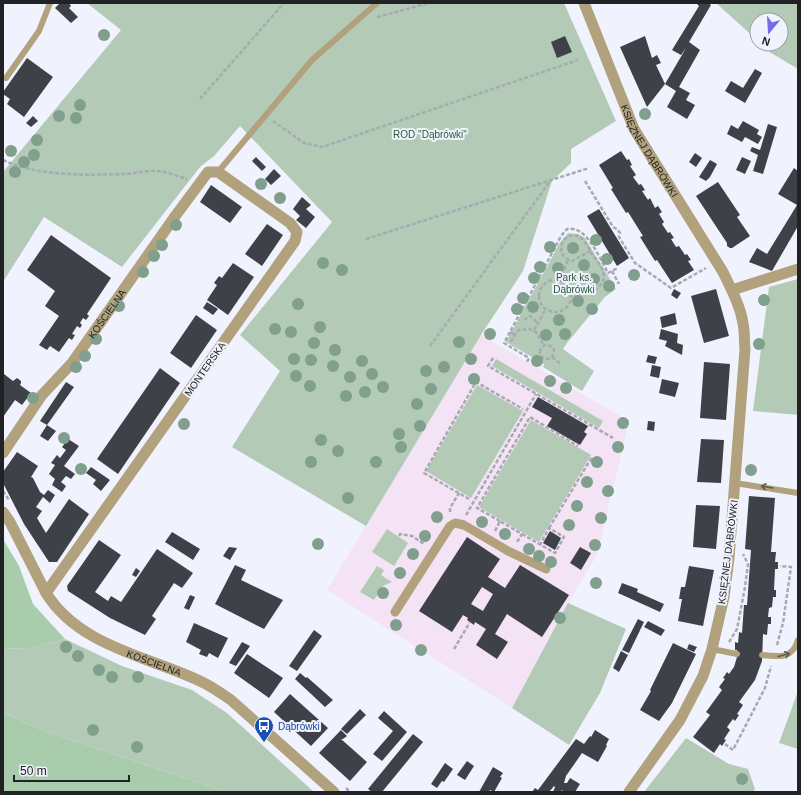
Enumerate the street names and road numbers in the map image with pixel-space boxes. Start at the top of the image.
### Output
street label: KSIĘŻNEJ DĄBRÓWKI [619,103,680,199]
street label: KOŚCIELNA [86,287,128,340]
street label: MONTERSKA [182,340,228,398]
street label: KSIĘŻNEJ DĄBRÓWKI [715,499,740,605]
street label: KOŚCIELNA [125,647,183,678]

